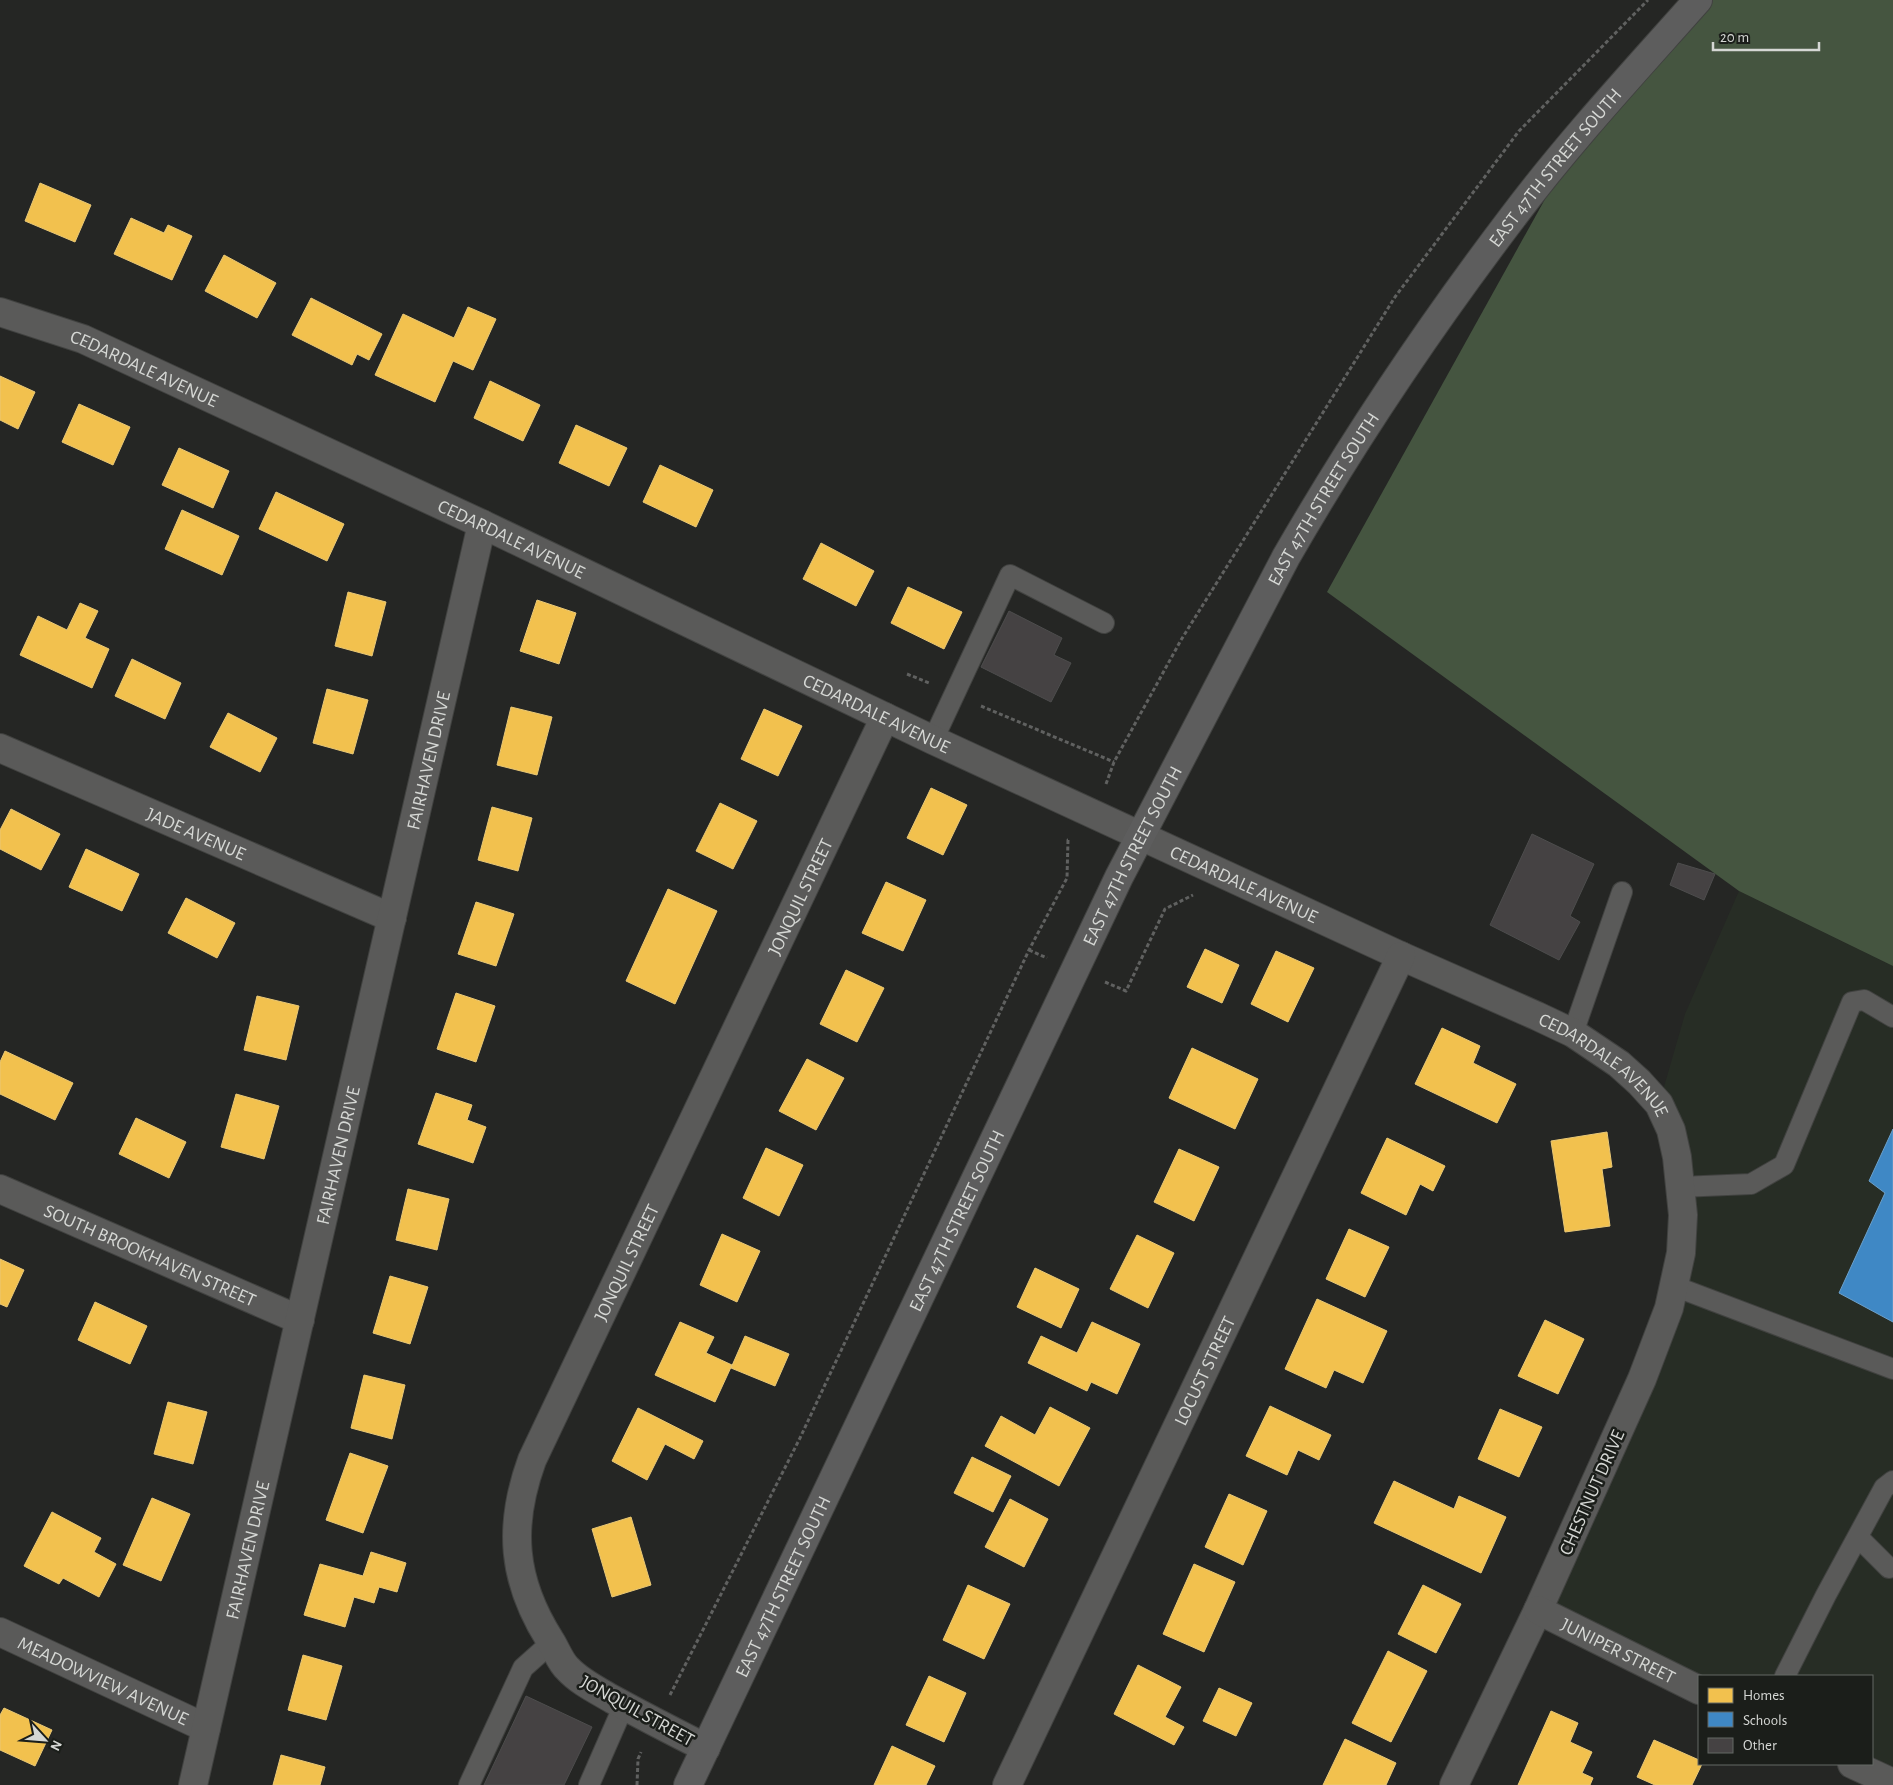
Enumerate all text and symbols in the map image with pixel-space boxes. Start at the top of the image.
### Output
scale bar [1713,20,1819,52]
text: 20 m [1720,30,1749,45]
street label: EAST 47TH STREET SOUTH [1486,85,1626,251]
street label: CEDARDALE AVENUE [68,328,221,411]
street label: EAST 47TH STREET SOUTH [1265,409,1383,589]
street label: CEDARDALE AVENUE [434,497,587,583]
street label: CEDARDALE AVENUE [800,671,953,758]
street label: FAIRHAVEN DRIVE [404,690,454,832]
street label: EAST 47TH STREET SOUTH [1080,763,1186,949]
street label: JADE AVENUE [143,805,248,864]
street label: JONQUIL STREET [765,836,837,958]
street label: CEDARDALE AVENUE [1167,843,1320,927]
street label: CEDARDALE AVENUE [1536,1010,1671,1120]
street label: FAIRHAVEN DRIVE [314,1085,364,1227]
street label: EAST 47TH STREET SOUTH [906,1127,1008,1315]
street label: SOUTH BROOKHAVEN STREET [41,1201,259,1311]
street label: JONQUIL STREET [591,1202,663,1324]
street label: LOCUST STREET [1171,1314,1239,1429]
street label: CHESTNUT DRIVE [1556,1427,1628,1558]
street label: FAIRHAVEN DRIVE [223,1479,273,1622]
street label: EAST 47TH STREET SOUTH [733,1493,835,1681]
street label: JUNIPER STREET [1558,1615,1678,1688]
street label: MEADOWVIEW AVENUE [14,1634,191,1729]
street label: JONQUIL STREET [577,1672,697,1750]
legend [1698,1675,1873,1765]
text: Homes [1743,1688,1785,1703]
text: Schools [1743,1713,1787,1728]
north arrow [20,1715,70,1765]
text: N [47,1738,64,1753]
text: Other [1743,1738,1777,1753]

